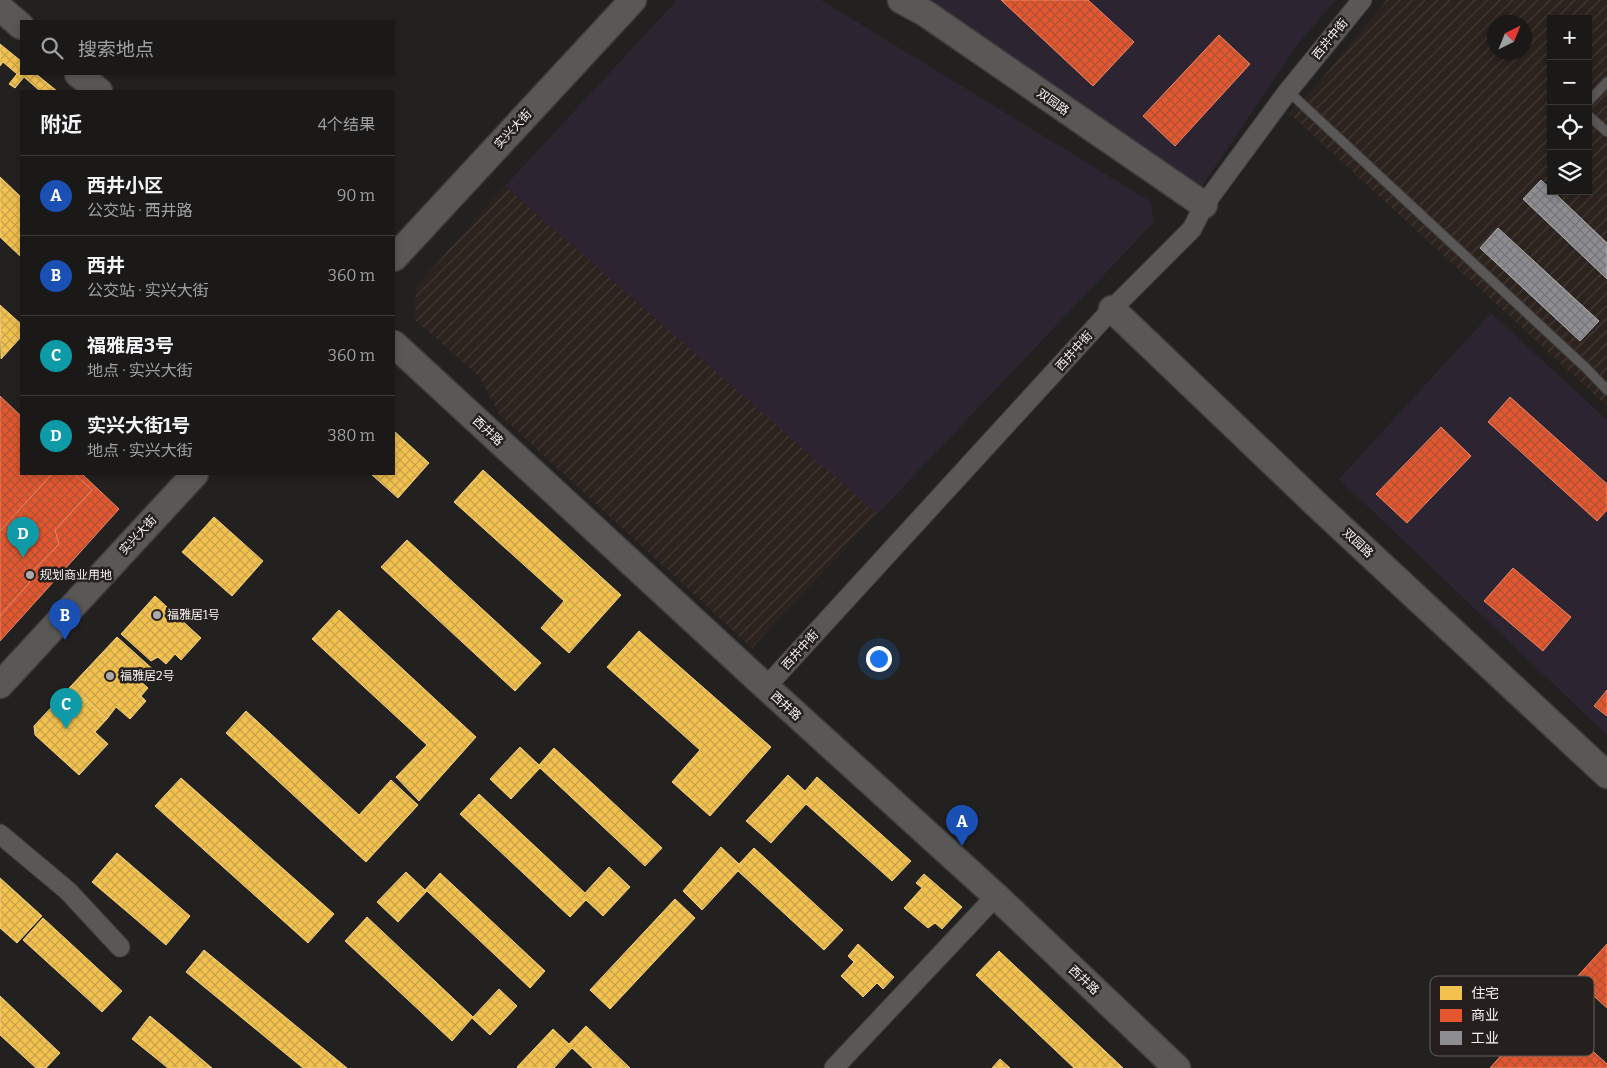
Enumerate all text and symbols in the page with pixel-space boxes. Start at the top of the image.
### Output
north arrow [1487,15,1532,60]
map controls [1547,15,1592,195]
button: + [1547,15,1592,60]
street label: 西井中街 [1309,16,1351,62]
search box [20,20,395,75]
icon: search [38,34,66,62]
text: 搜索地点 [78,38,154,61]
button: − [1547,60,1592,105]
street label: 双园路 [1034,86,1072,118]
button: locate [1547,105,1592,150]
street label: 实兴大街 [492,107,534,151]
text: 附近 [40,112,82,138]
text: 4个结果 [318,115,375,134]
button: layers [1547,150,1592,195]
text: 西井小区 [87,174,163,197]
text: A [50,186,62,205]
text: 90 m [337,186,375,205]
text: 公交站 · 西井路 [87,201,193,220]
text: 西井 [87,254,125,277]
text: B [51,266,61,285]
text: 360 m [328,266,375,285]
text: 公交站 · 实兴大街 [87,281,209,300]
street label: 西井中街 [1053,328,1095,374]
text: 福雅居3号 [87,334,174,357]
text: C [51,346,61,365]
text: 360 m [328,346,375,365]
text: 地点 · 实兴大街 [87,361,193,380]
text: 实兴大街1号 [87,414,190,437]
street label: 西井路 [470,414,506,448]
text: D [50,426,62,445]
text: 380 m [328,426,375,445]
text: 地点 · 实兴大街 [87,441,193,460]
street label: 实兴大街 [117,513,159,557]
pin: D [7,517,39,558]
street label: 双园路 [1340,526,1376,560]
place label: 规划商业用地 [40,568,112,582]
marker: 规划商业用地 [24,569,36,581]
pin: B [49,599,81,640]
place label: 福雅居1号 [167,608,220,622]
marker: 福雅居1号 [151,609,163,621]
street label: 西井中街 [779,627,821,673]
your location [866,646,892,672]
place label: 福雅居2号 [120,669,175,683]
marker: 福雅居2号 [104,670,116,682]
pin: C [50,688,82,729]
street label: 西井路 [768,689,804,723]
pin: A [946,805,978,846]
street label: 西井路 [1066,963,1102,997]
legend [1430,976,1594,1056]
text: 住宅 [1471,985,1499,1002]
text: 商业 [1471,1007,1499,1024]
text: 工业 [1471,1030,1499,1047]

